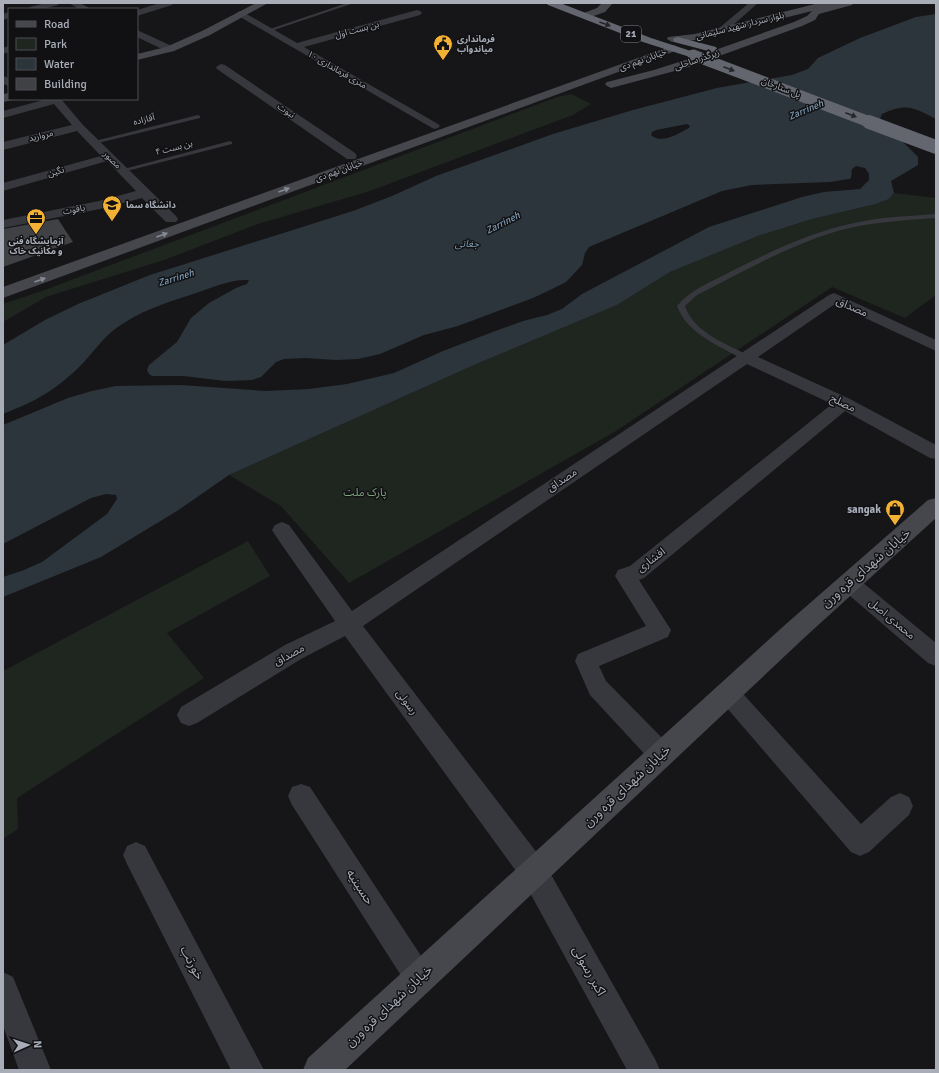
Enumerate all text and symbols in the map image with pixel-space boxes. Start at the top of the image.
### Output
legend [8,8,138,100]
street label: بلوار سردار شهید سلیمانی [695,10,785,42]
text: Road [44,17,70,32]
street label: بن بست اول [334,19,380,41]
one-way arrow [600,22,612,28]
road number: 21 [621,26,641,42]
public building icon: فرمانداری میاندوآب [432,33,454,61]
place label: فرمانداری میاندوآب [457,33,495,55]
text: Park [44,37,67,52]
street label: خیابان نهم دی [618,46,669,75]
street label: زیرگذر ساحلی [673,47,721,73]
street label: ۱۰ متری فرمانداری [305,49,369,92]
text: Water [44,57,75,72]
one-way arrow [724,66,736,72]
street label: پل ستارخان [760,75,803,101]
text: Building [44,77,87,92]
water label: Zarrineh [787,97,826,123]
street label: نبوت [275,101,297,121]
street label: آقازاده [132,112,156,128]
one-way arrow [845,112,857,118]
street label: مروارید [28,128,55,144]
street label: بن بست ۴ [154,138,194,158]
street label: مصور [100,148,123,171]
street label: خیابان نهم دی [314,157,365,186]
street label: نگین [46,164,66,180]
one-way arrow [278,187,290,193]
school or university icon: دانشگاه سما [101,194,123,222]
place label: دانشگاه سما [126,200,176,211]
street label: یاقوت [62,202,86,218]
office icon: آزمایشگاه فنی و مکانیک خاک [25,207,47,235]
water label: Zarrineh [484,209,523,237]
one-way arrow [156,232,168,238]
place label: آزمایشگاه فنی و مکانیک خاک [8,235,65,257]
water label: جغاتی [455,238,479,250]
water label: Zarrineh [157,267,196,289]
one-way arrow [34,276,46,282]
street label: مصداق [834,295,870,320]
street label: مصلح [828,391,858,416]
street label: مصداق [545,465,580,495]
park label: پارک ملت [343,486,387,500]
shop icon: sangak [884,498,906,526]
place label: sangak [847,503,881,516]
street label: خیابان شهدای قره ورن [818,525,914,611]
street label: افشاری [634,545,668,575]
street label: محمدی اصل [866,596,918,642]
street label: مصداق [271,641,307,669]
street label: رسولی [393,687,421,717]
street label: خیابان شهدای قره ورن [580,741,674,830]
street label: حسینیه [343,866,378,908]
street label: خورتب [176,943,208,983]
street label: اکبر رسولی [569,943,609,999]
street label: خیابان شهدای قره ورن [342,961,436,1050]
north arrow [8,1025,48,1065]
text: N [31,1040,44,1049]

